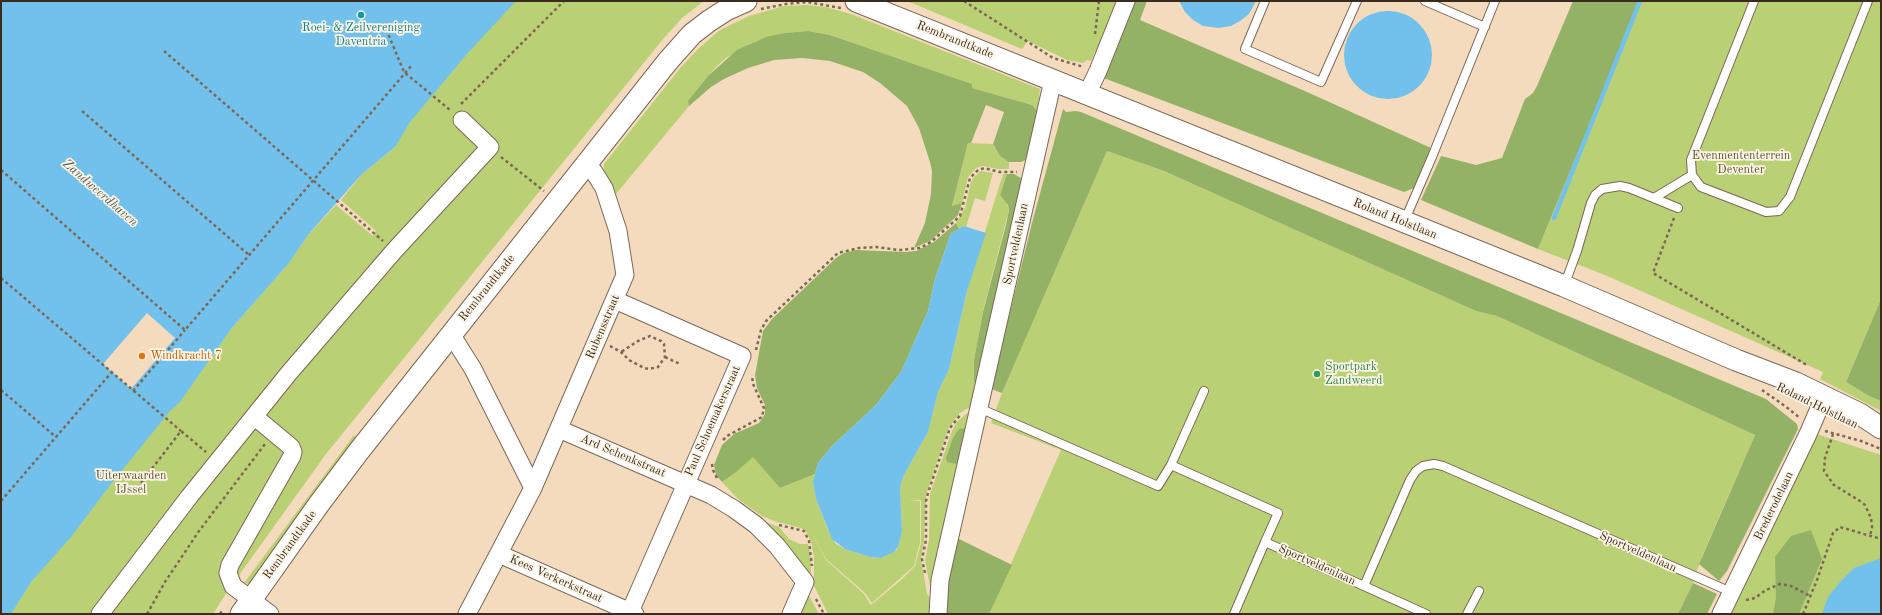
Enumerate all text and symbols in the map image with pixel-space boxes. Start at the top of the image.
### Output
marker: Roei- & Zeilvereniging Daventria [356,10,366,20]
street label: Rembrandtkade [915,18,995,62]
place label: Roei- & Zeilvereniging Daventria [302,21,420,49]
park label: Evenmententerrein Deventer [1692,149,1790,177]
water label: Zandweerdhaven [59,156,141,230]
street label: Roland Holstlaan [1351,196,1439,242]
street label: Sportveldenlaan [1000,202,1032,286]
street label: Rembrandtkade [456,252,518,324]
street label: Rubensstraat [583,293,623,361]
place label: Windkracht 7 [150,349,222,363]
marker: Windkracht 7 [137,351,147,361]
place label: Sportpark Zandweerd [1325,360,1382,388]
street label: Paul Schoemakerstraat [682,363,744,479]
marker: Sportpark Zandweerd [1312,369,1322,379]
street label: Roland Holstlaan [1774,380,1860,432]
street label: Ard Schenkstraat [578,431,668,481]
park label: Uiterwaarden IJssel [95,469,167,497]
street label: Brederodelaan [1751,469,1797,543]
street label: Rembrandtkade [260,508,320,582]
street label: Sportveldenlaan [1597,529,1679,575]
street label: Sportveldenlaan [1276,542,1358,588]
street label: Kees Verkerkstraat [507,552,605,606]

